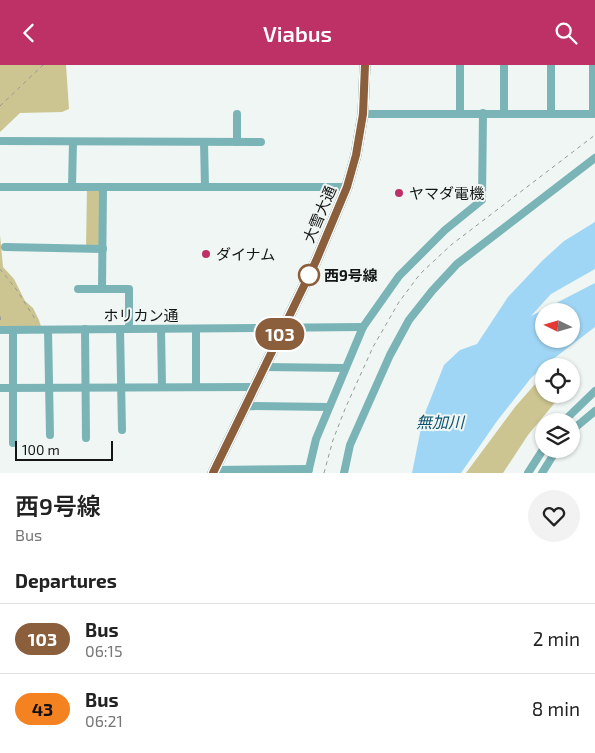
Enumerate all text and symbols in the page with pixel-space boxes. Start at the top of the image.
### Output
icon: back [15,19,43,47]
icon: search [552,19,580,47]
text: Viabus [263,20,332,46]
street label: 大雪大通 [299,183,339,245]
place label: ヤマダ電機 [409,184,484,202]
marker: ヤマダ電機 [393,187,405,199]
place label: ダイナム [216,245,275,263]
marker: ダイナム [200,248,212,260]
marker: 西9号線 [298,264,320,286]
place label: 西9号線 [324,266,378,284]
north arrow [535,303,580,347]
map controls [535,303,580,458]
street label: ホリカン通 [103,306,179,324]
line badge: 103 [251,318,309,350]
text: 103 [265,323,295,345]
button: locate [535,358,580,403]
water label: 無加川 [416,412,466,431]
button: layers [535,413,580,458]
scale bar [15,438,112,461]
text: 100 m [22,441,60,458]
button: heart [528,490,580,542]
text: 西9号線 [15,491,101,520]
text: Bus [15,525,42,544]
text: Departures [15,569,117,592]
text: Bus [85,618,119,641]
text: 2 min [533,627,580,650]
text: 103 [28,628,57,650]
text: 06:15 [85,641,123,660]
text: Bus [85,688,119,711]
text: 8 min [532,697,580,720]
text: 43 [32,698,53,720]
text: 06:21 [85,711,123,730]

